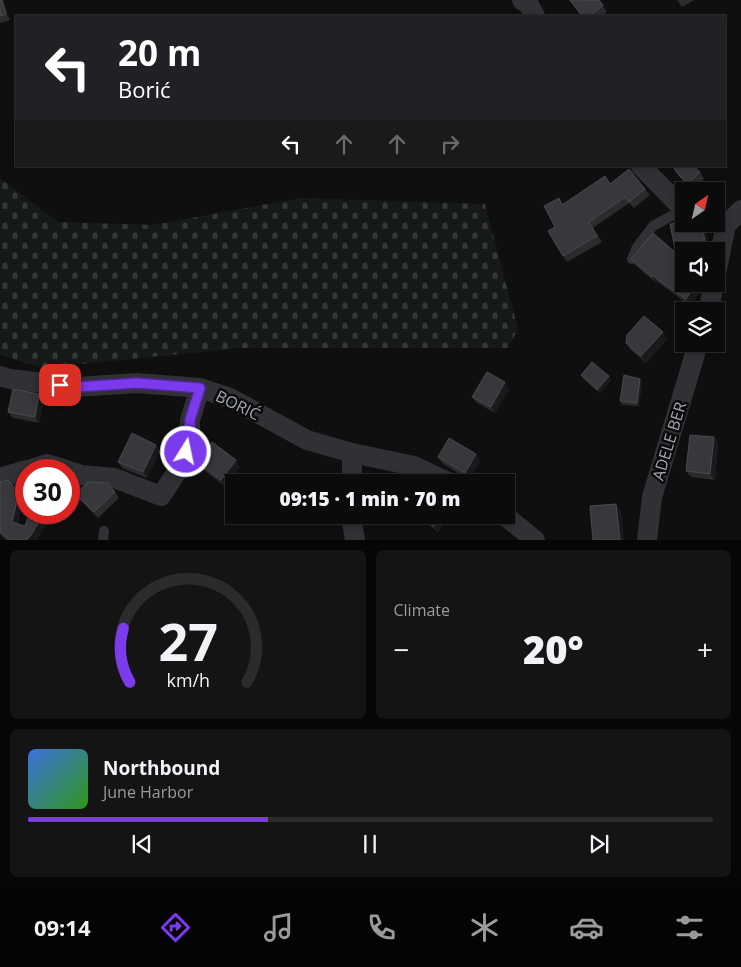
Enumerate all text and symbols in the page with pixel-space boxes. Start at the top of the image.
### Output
text: 20 m [118,29,201,76]
icon: left [35,35,100,100]
text: Borić [118,74,171,104]
icon: left [277,130,305,158]
icon: ahead [330,130,358,158]
icon: ahead [383,130,411,158]
icon: right [436,130,464,158]
north arrow [675,182,725,232]
map controls [675,182,725,352]
button: sound [675,242,725,292]
button: layers [675,302,725,352]
pin [39,364,81,406]
icon: arrive [46,371,74,399]
street label: BORIĆ [212,385,264,425]
street label: ADELE BER [647,399,691,483]
position arrow [159,425,211,477]
speed limit sign: 30 [15,459,80,524]
text: 09:15 · 1 min · 70 m [280,486,460,512]
text: Climate [394,599,450,621]
text: 27 [158,605,217,676]
text: 20° [523,623,584,675]
text: − [394,630,410,668]
text: + [697,630,713,668]
text: km/h [166,668,209,692]
text: Northbound [103,755,220,781]
text: June Harbor [103,781,193,803]
icon: previous [128,830,156,858]
icon: pause [356,830,384,858]
icon: next [585,830,613,858]
icon: directions [158,910,193,945]
icon: music [261,910,296,945]
icon: phone [364,910,399,945]
icon: climate [467,910,502,945]
icon: car [569,910,604,945]
icon: filters [672,910,707,945]
text: 09:14 [34,912,90,942]

